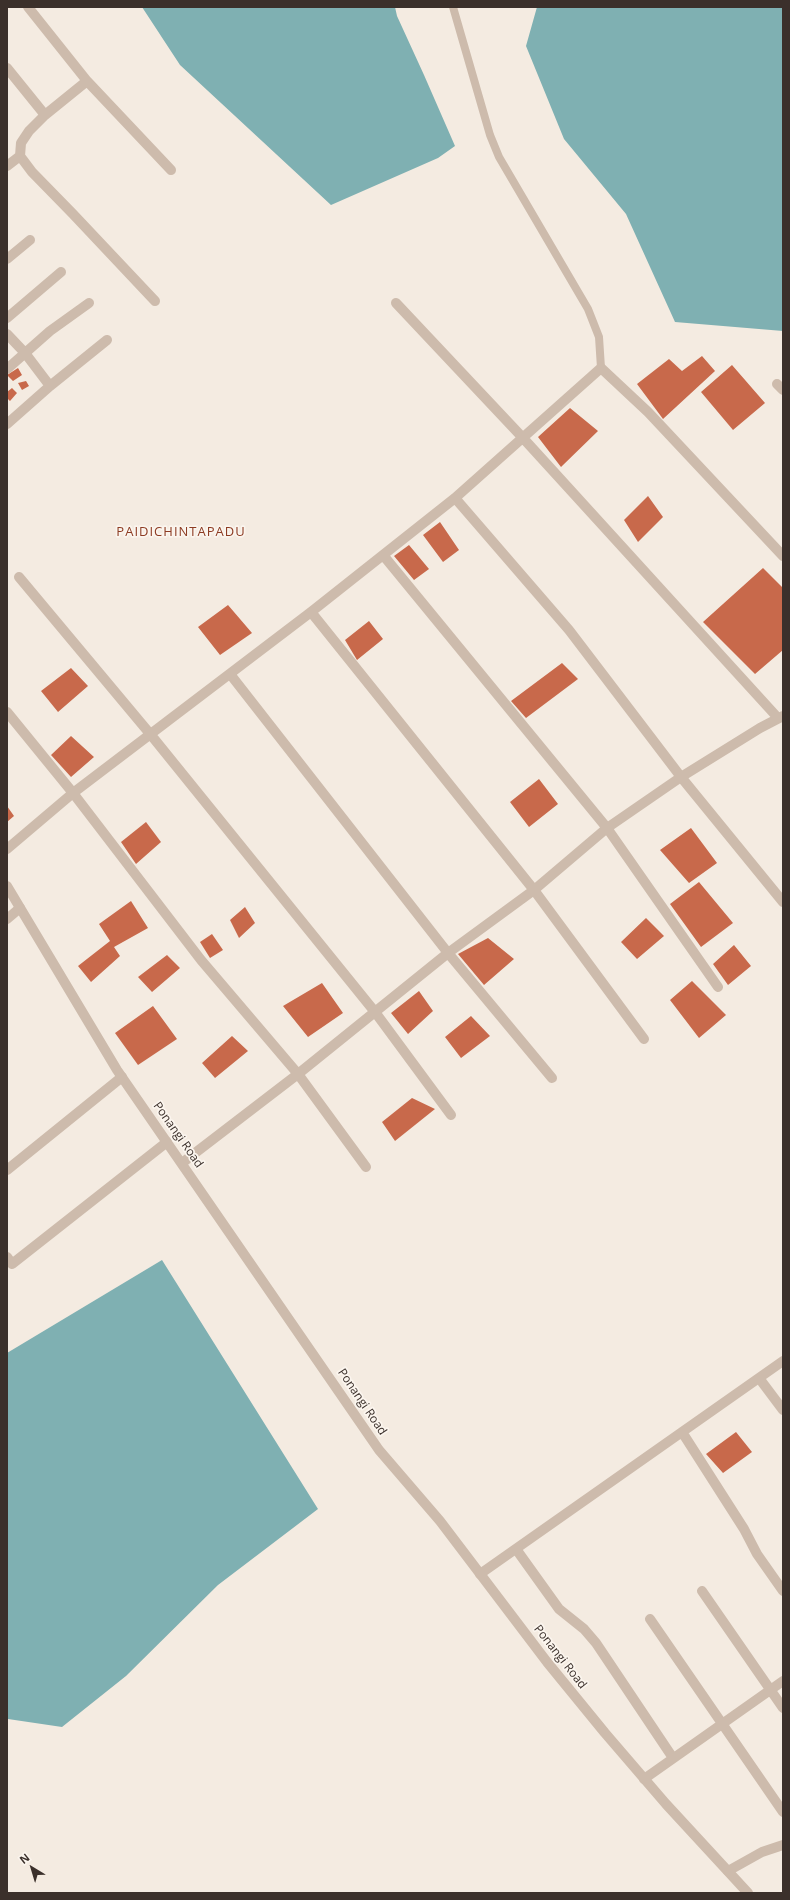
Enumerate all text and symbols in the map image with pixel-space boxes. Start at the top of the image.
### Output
district label: PAIDICHINTAPADU [116,524,246,540]
street label: Ponangi Road [150,1099,206,1171]
street label: Ponangi Road [334,1366,390,1438]
street label: Ponangi Road [531,1622,589,1692]
north arrow [12,1848,52,1888]
text: N [16,1849,32,1867]

